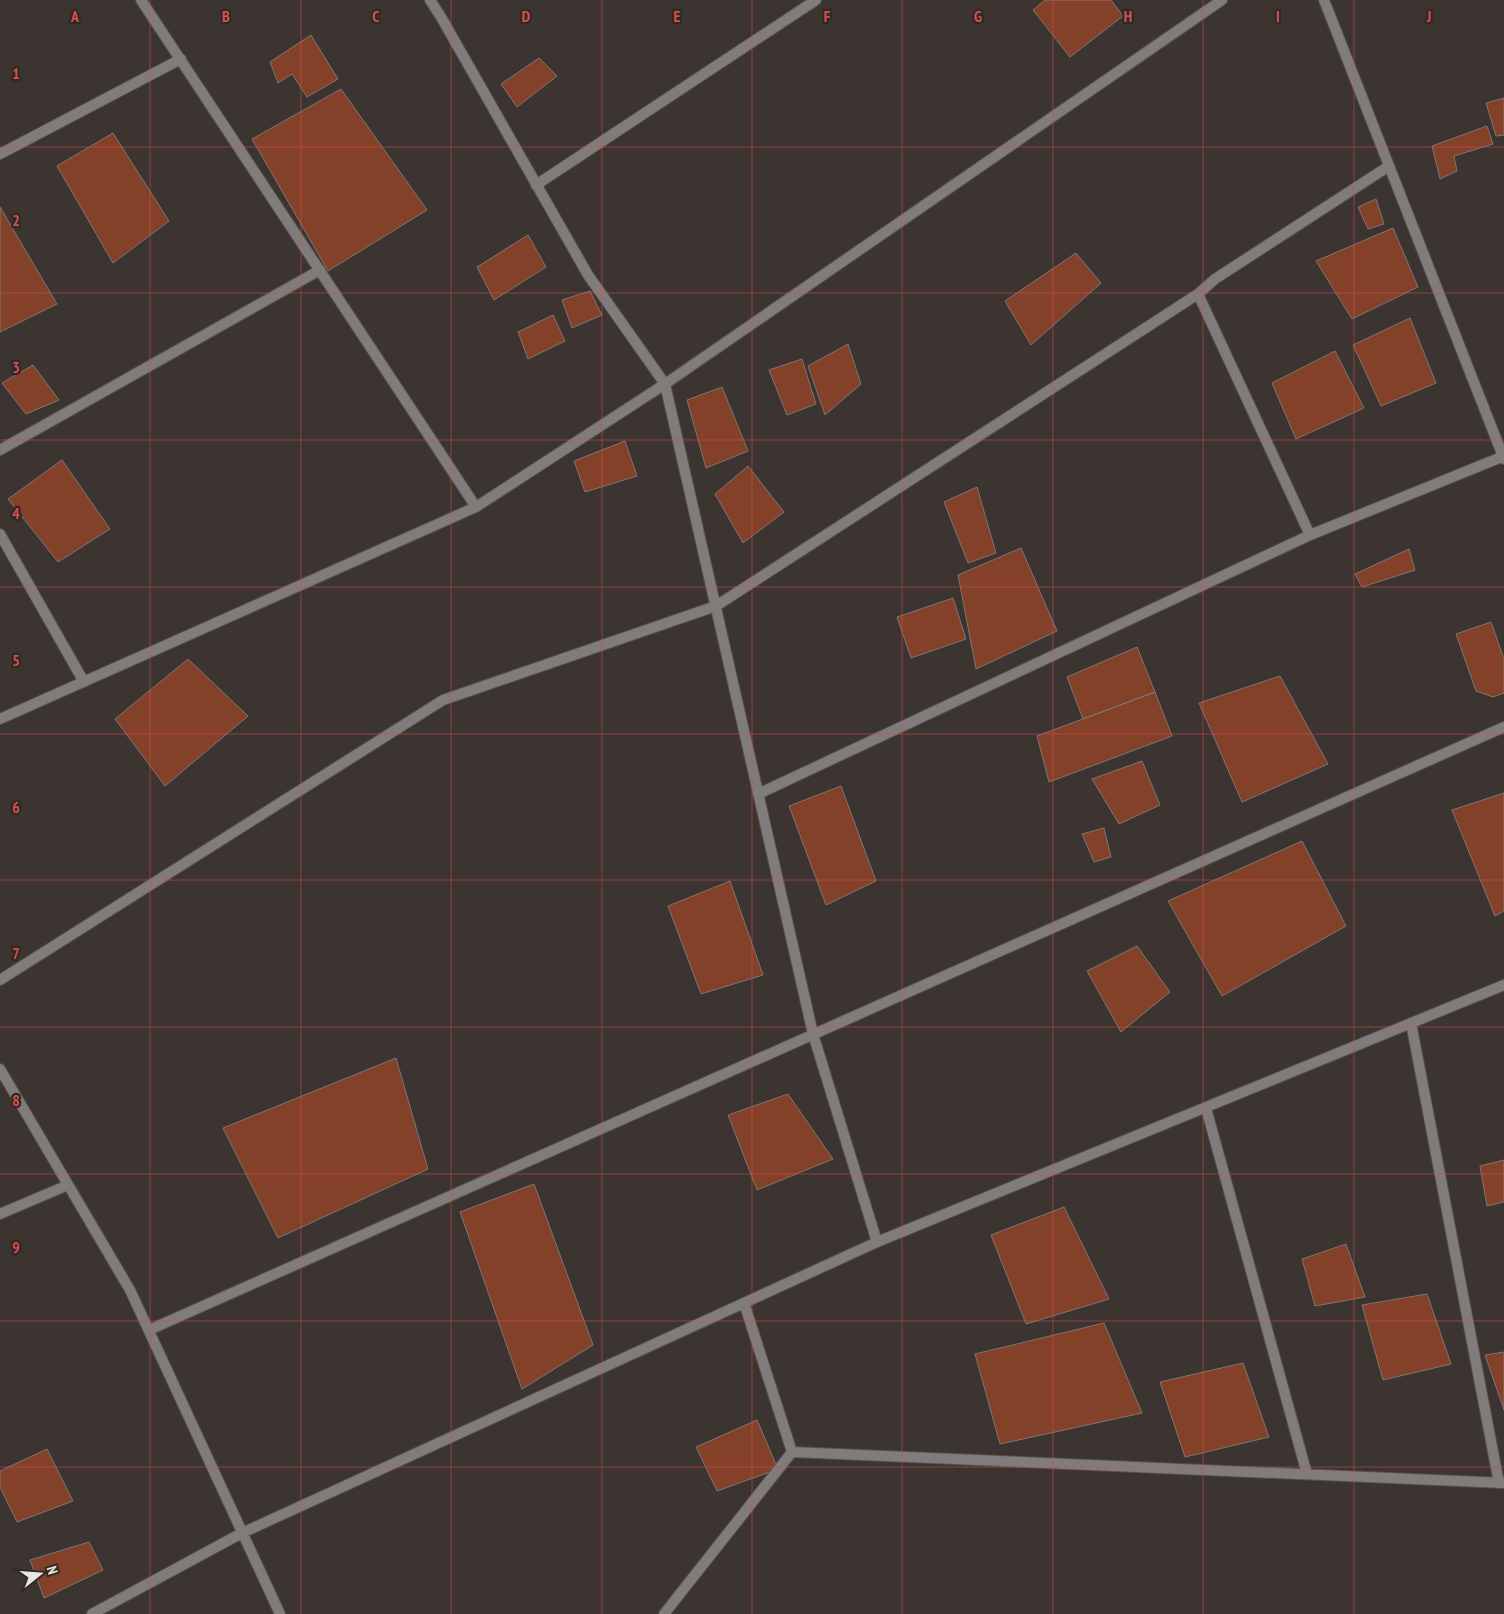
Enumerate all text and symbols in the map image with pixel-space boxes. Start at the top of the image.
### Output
text: A [70,6,80,26]
text: B [222,6,230,26]
text: C [372,6,380,26]
text: D [522,6,531,26]
text: E [674,6,681,26]
text: F [824,6,831,26]
text: G [974,6,982,26]
text: H [1124,6,1132,26]
text: I [1276,6,1280,26]
text: J [1426,6,1431,26]
text: 1 [12,63,20,83]
text: 2 [12,210,20,230]
text: 3 [12,357,20,377]
text: 4 [12,503,20,523]
text: 5 [12,650,20,670]
text: 6 [12,797,20,817]
text: 7 [12,943,20,963]
text: 8 [12,1090,20,1110]
text: 9 [12,1237,20,1257]
north arrow [15,1549,65,1599]
text: N [43,1564,62,1576]

